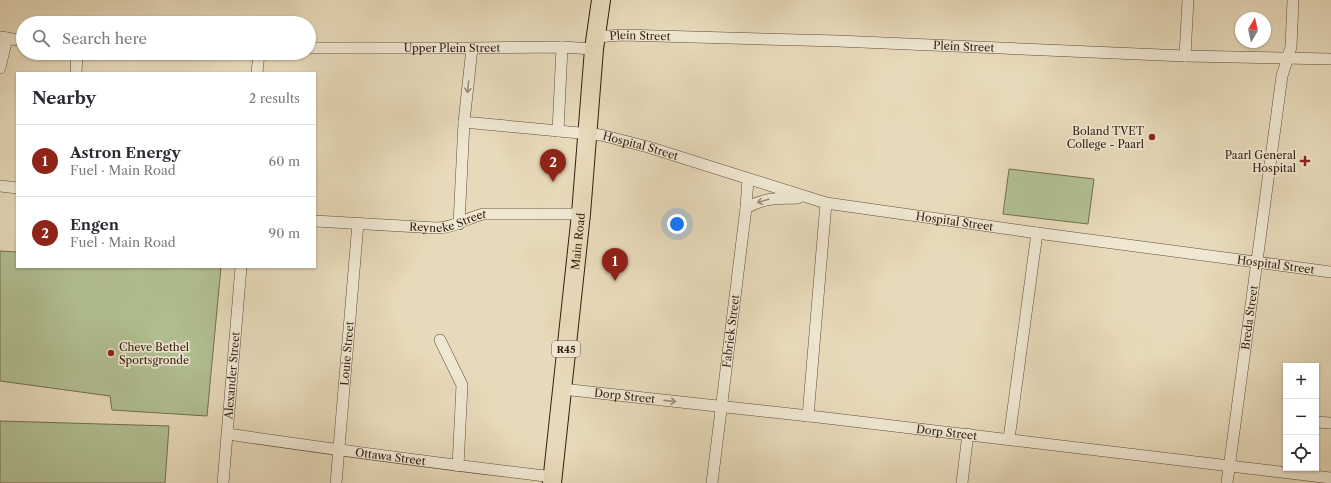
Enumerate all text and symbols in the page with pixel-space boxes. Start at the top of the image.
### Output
north arrow [1235,12,1271,48]
search box [16,16,316,60]
icon: search [30,27,52,49]
street label: Plein Street [609,28,671,43]
text: Search here [62,29,147,48]
street label: Plein Street [933,38,995,55]
street label: Upper Plein Street [404,41,500,55]
one-way arrow [464,80,472,93]
text: Nearby [32,88,96,108]
text: 2 results [249,90,300,106]
place label: Boland TVET College - Paarl [1067,124,1145,151]
street label: Hospital Street [601,129,680,163]
marker: Boland TVET College - Paarl [1147,132,1157,142]
text: Astron Energy [70,143,181,162]
place label: Paarl General Hospital [1225,148,1297,175]
pin: 2 [540,149,566,182]
text: 1 [42,153,48,169]
text: 60 m [269,153,300,169]
marker: Paarl General Hospital [1299,155,1311,167]
text: Fuel · Main Road [70,162,176,178]
one-way arrow [756,198,769,205]
street label: Reyneke Street [409,207,486,235]
street label: Hospital Street [915,209,994,234]
street label: Main Road [568,212,588,271]
your location [667,214,687,234]
text: Engen [70,215,119,234]
text: 2 [41,225,49,241]
text: 90 m [269,225,300,241]
text: Fuel · Main Road [70,234,176,250]
pin: 1 [602,248,628,281]
street label: Hospital Street [1236,253,1315,277]
street label: Breda Street [1238,284,1261,351]
street label: Fabriek Street [719,294,742,369]
street label: Louie Street [337,321,357,386]
street label: Alexander Street [221,331,243,421]
place label: Cheve Bethel Sportsgronde [119,340,190,367]
road number: R45 [552,341,580,357]
marker: Cheve Bethel Sportsgronde [106,348,116,358]
map controls [1283,363,1319,471]
button: + [1283,363,1319,399]
street label: Dorp Street [593,386,656,406]
one-way arrow [663,398,676,405]
button: − [1283,399,1319,435]
street label: Dorp Street [915,422,978,443]
button: locate [1283,435,1319,471]
street label: Ottawa Street [354,445,427,468]

